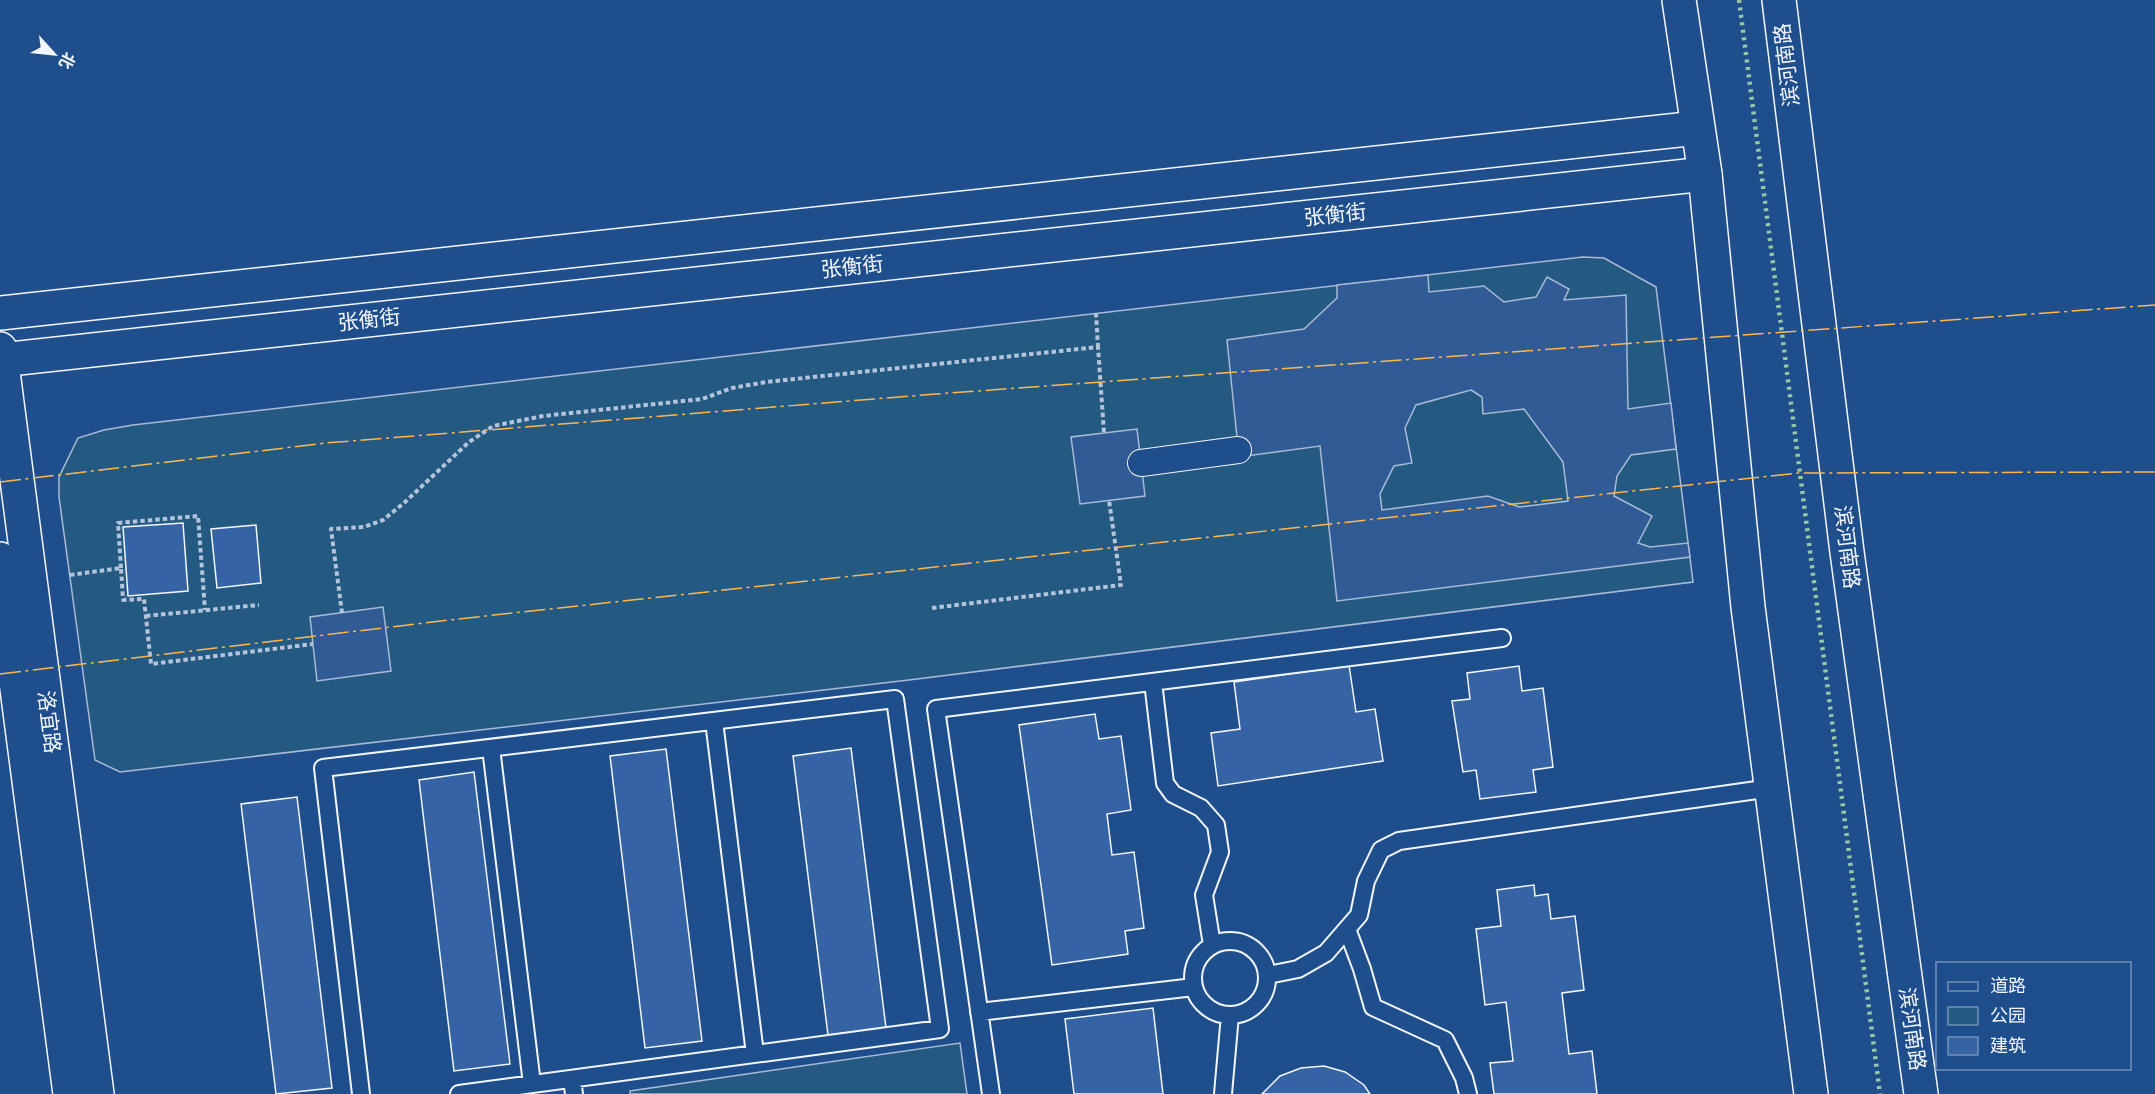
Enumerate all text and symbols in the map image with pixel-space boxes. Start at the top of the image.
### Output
street label: 滨河南路 [1767,21,1807,109]
north arrow [24,24,84,84]
text: 北 [53,48,81,73]
street label: 张衡街 [1302,197,1368,233]
street label: 张衡街 [819,249,885,285]
street label: 张衡街 [336,302,402,338]
street label: 滨河南路 [1827,503,1867,591]
street label: 洛宜路 [30,689,68,755]
legend [1936,962,2131,1070]
text: 道路 [1990,973,2026,999]
street label: 滨河南路 [1891,985,1933,1073]
text: 公园 [1990,1003,2026,1029]
text: 建筑 [1990,1033,2026,1059]

